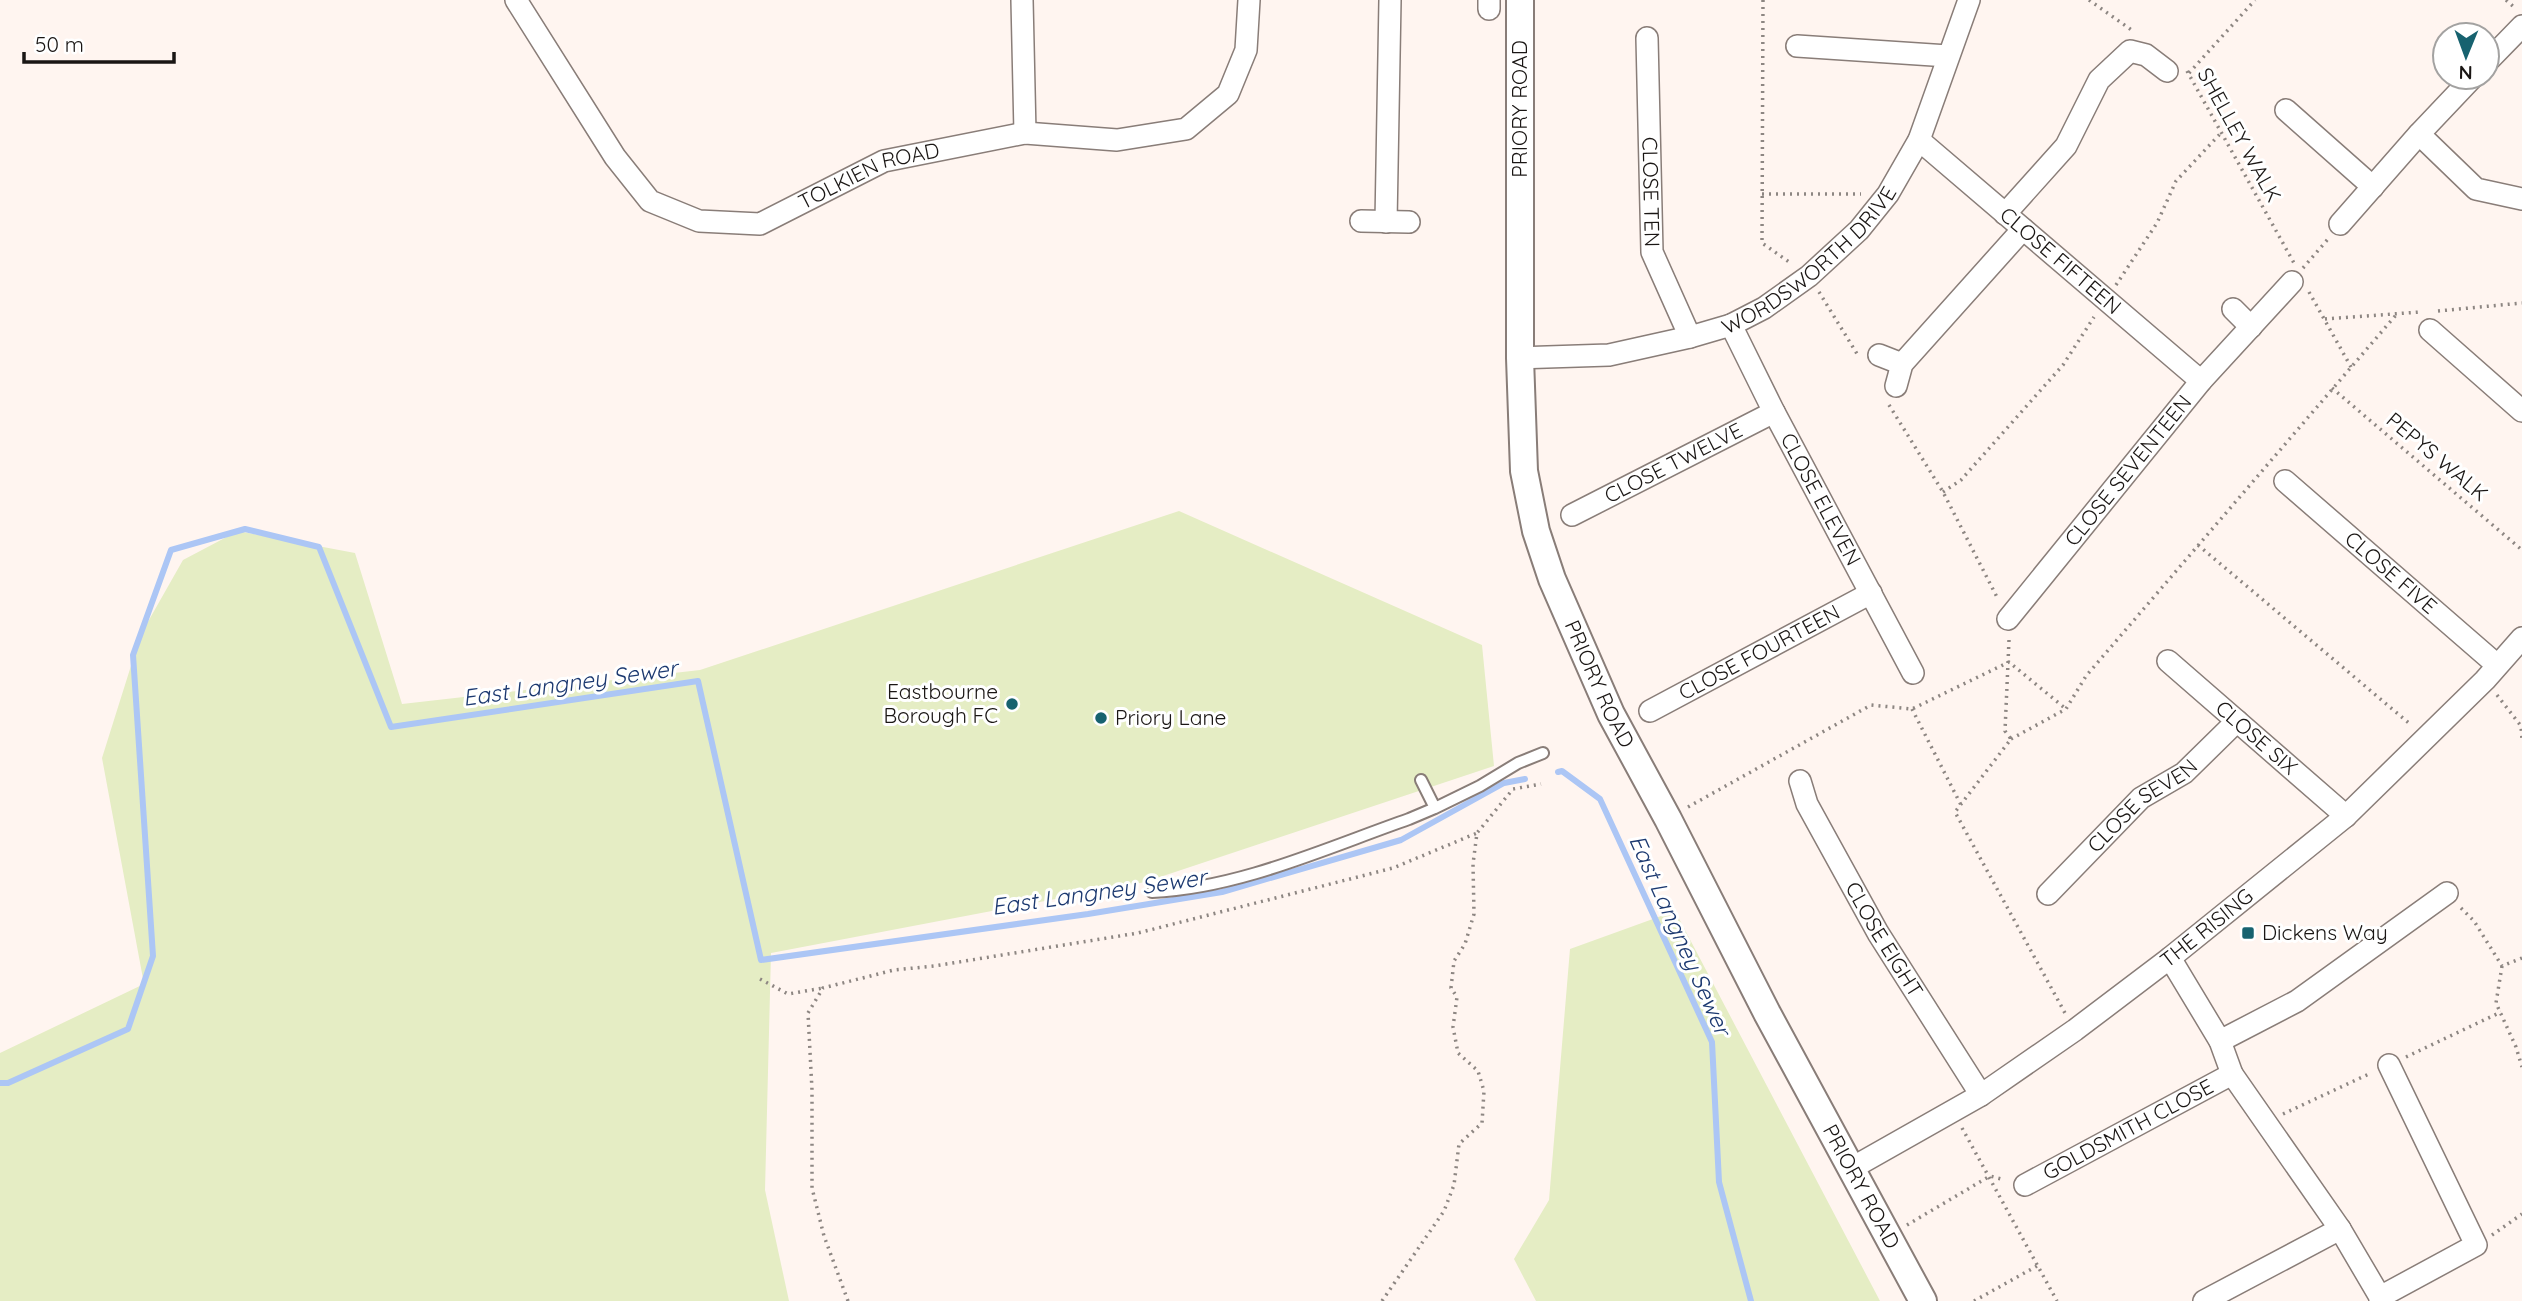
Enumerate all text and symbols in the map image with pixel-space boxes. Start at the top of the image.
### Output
scale bar [24,21,175,65]
north arrow [2431,21,2501,91]
text: 50 m [35,31,84,57]
street label: PRIORY ROAD [1506,40,1532,178]
text: N [2459,61,2473,85]
street label: SHELLEY WALK [2192,63,2287,206]
street label: TOLKIEN ROAD [794,136,942,214]
street label: CLOSE TEN [1637,137,1666,247]
street label: WORDSWORTH DRIVE [1717,182,1902,339]
street label: CLOSE FIFTEEN [1995,201,2127,319]
street label: CLOSE SEVENTEEN [2059,389,2197,551]
street label: PEPYS WALK [2382,406,2494,506]
street label: CLOSE TWELVE [1600,416,1746,508]
street label: CLOSE ELEVEN [1775,428,1867,570]
street label: CLOSE FIVE [2340,525,2443,619]
street label: CLOSE FOURTEEN [1674,598,1844,705]
street label: PRIORY ROAD [1560,616,1641,752]
water label: East Langney Sewer [461,653,682,712]
place label: Eastbourne Borough FC [883,678,998,728]
street label: CLOSE SIX [2211,694,2303,780]
marker: Eastbourne Borough FC [1004,696,1020,712]
place label: Priory Lane [1115,704,1226,730]
marker: Priory Lane [1093,710,1109,726]
street label: CLOSE SEVEN [2081,753,2203,858]
water label: East Langney Sewer [1623,830,1739,1042]
water label: East Langney Sewer [990,862,1211,921]
street label: CLOSE EIGHT [1840,877,1929,1002]
street label: THE RISING [2155,882,2258,973]
place label: Dickens Way [2262,919,2388,945]
marker: Dickens Way [2240,925,2256,941]
street label: GOLDSMITH CLOSE [2038,1073,2217,1185]
street label: PRIORY ROAD [1818,1120,1906,1253]

